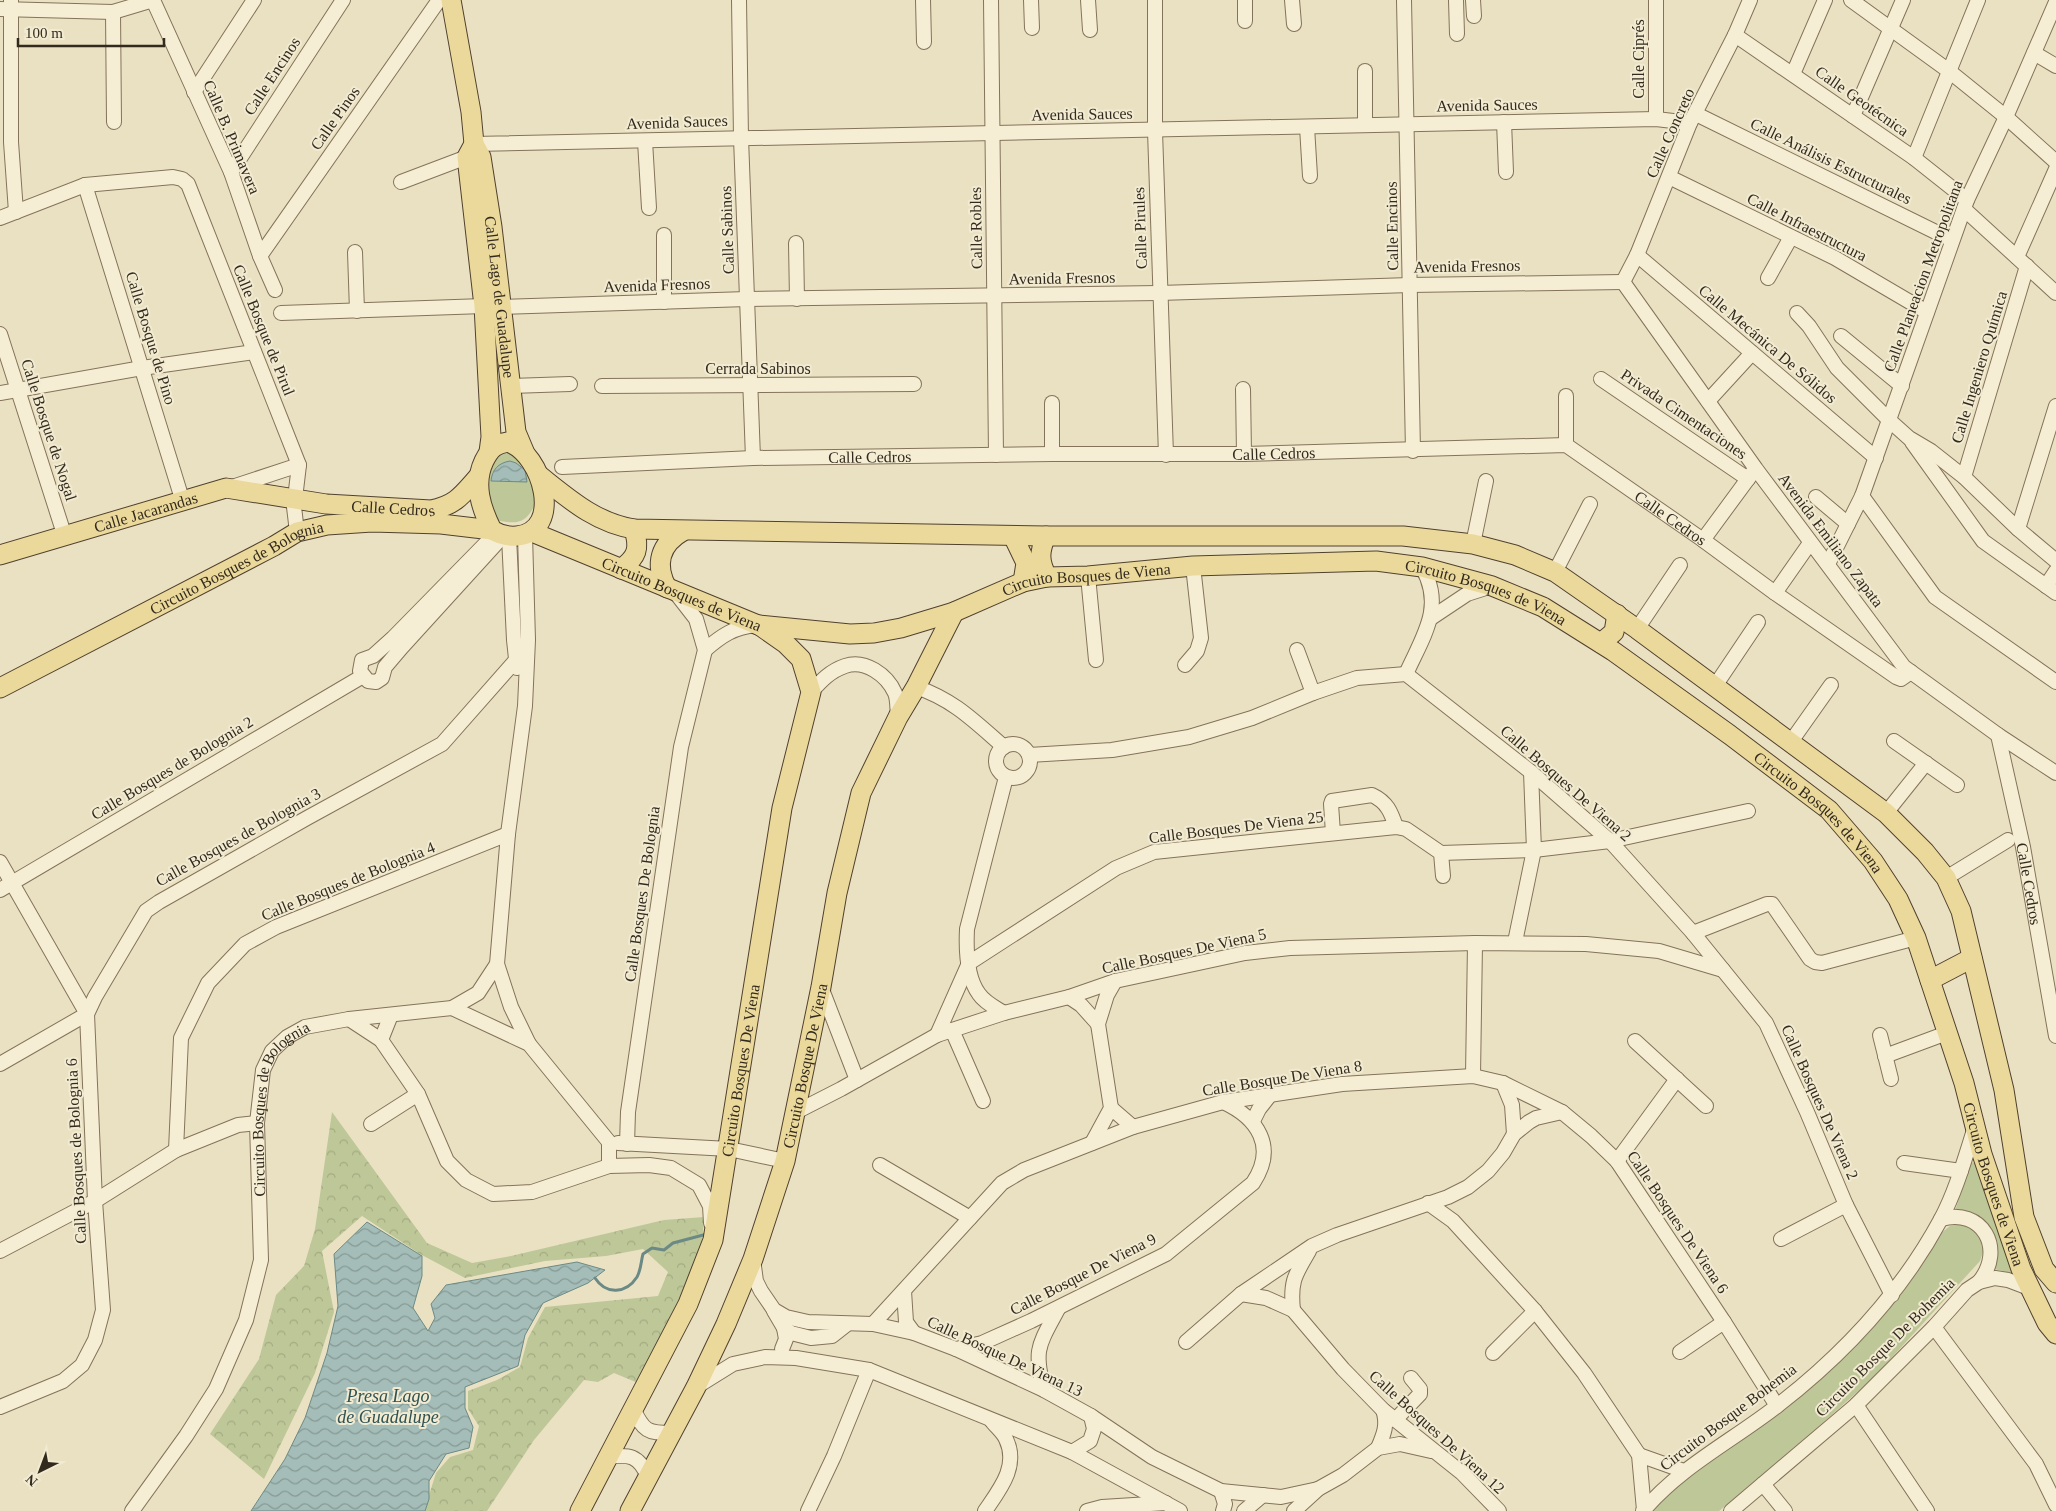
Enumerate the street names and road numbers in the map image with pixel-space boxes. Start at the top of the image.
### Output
street label: Calle Ciprés [1630,19,1648,99]
street label: Calle Encinos [241,34,303,118]
street label: Calle Geotécnica [1812,63,1912,139]
street label: Calle B. Primavera [200,77,264,197]
street label: Calle Pinos [307,83,363,153]
street label: Calle Concreto [1643,85,1697,181]
street label: Avenida Sauces [1436,96,1538,114]
street label: Avenida Sauces [1031,105,1133,123]
street label: Avenida Sauces [626,112,728,132]
street label: Calle Análisis Estructurales [1748,115,1914,207]
street label: Calle Planeacion Metropolitana [1880,178,1967,374]
street label: Calle Encinos [1383,181,1401,271]
street label: Calle Sabinos [717,186,737,274]
street label: Calle Robles [967,187,985,269]
street label: Calle Pirules [1130,187,1150,269]
street label: Calle Infraestructura [1744,189,1870,265]
street label: Calle Lago de Guadalupe [482,215,518,379]
street label: Avenida Fresnos [1413,257,1521,275]
street label: Calle Bosque de Pirul [229,262,298,399]
street label: Calle Bosque de Pino [122,269,179,407]
street label: Avenida Fresnos [1008,269,1116,287]
street label: Avenida Fresnos [603,275,711,295]
street label: Calle Mecánica De Sólidos [1696,281,1840,407]
street label: Calle Ingeniero Química [1948,289,2011,445]
street label: Calle Bosque de Nogal [17,357,80,504]
street label: Cerrada Sabinos [705,360,811,377]
street label: Privada Cimentaciones [1618,366,1750,462]
street label: Calle Cedros [1232,444,1316,463]
street label: Calle Cedros [828,447,911,465]
street label: Avenida Emiliano Zapata [1774,470,1887,611]
street label: Calle Cedros [1632,487,1710,548]
street label: Calle Jacarandas [92,488,200,535]
street label: Calle Cedros [351,497,436,519]
street label: Circuito Bosques de Bolognia [147,518,325,617]
street label: Circuito Bosques de Viena [600,553,764,634]
street label: Circuito Bosques de Viena [1404,556,1570,628]
street label: Circuito Bosques de Viena [999,560,1171,599]
street label: Calle Bosques de Bolognia 2 [88,713,257,824]
street label: Calle Bosques De Viena 2 [1497,722,1635,845]
street label: Circuito Bosques de Viena [1751,748,1887,876]
street label: Calle Bosques de Bolognia 3 [153,785,324,890]
street label: Calle Bosques De Bolognia [621,805,664,983]
street label: Calle Bosques De Viena 25 [1148,808,1324,847]
street label: Calle Bosques de Bolognia 4 [259,838,438,925]
street label: Calle Cedros [2014,841,2045,926]
street label: Calle Bosques De Viena 5 [1100,925,1268,978]
street label: Circuito Bosque De Viena [779,982,830,1150]
street label: Circuito Bosques De Viena [718,983,762,1158]
street label: Circuito Bosques de Bolognia [248,1018,312,1197]
street label: Calle Bosques De Viena 2 [1777,1022,1862,1182]
street label: Calle Bosque De Viena 8 [1201,1057,1363,1100]
street label: Calle Bosques de Bolognia 6 [63,1058,90,1244]
street label: Circuito Bosques de Viena [1961,1100,2028,1268]
street label: Calle Bosques De Viena 6 [1623,1148,1732,1297]
street label: Calle Bosque De Viena 9 [1007,1230,1159,1319]
street label: Circuito Bosque De Bohemia [1812,1274,1958,1420]
street label: Calle Bosque De Viena 13 [924,1313,1085,1400]
street label: Circuito Bosque Bohemia [1657,1360,1800,1475]
street label: Calle Bosques De Viena 12 [1365,1367,1508,1498]

